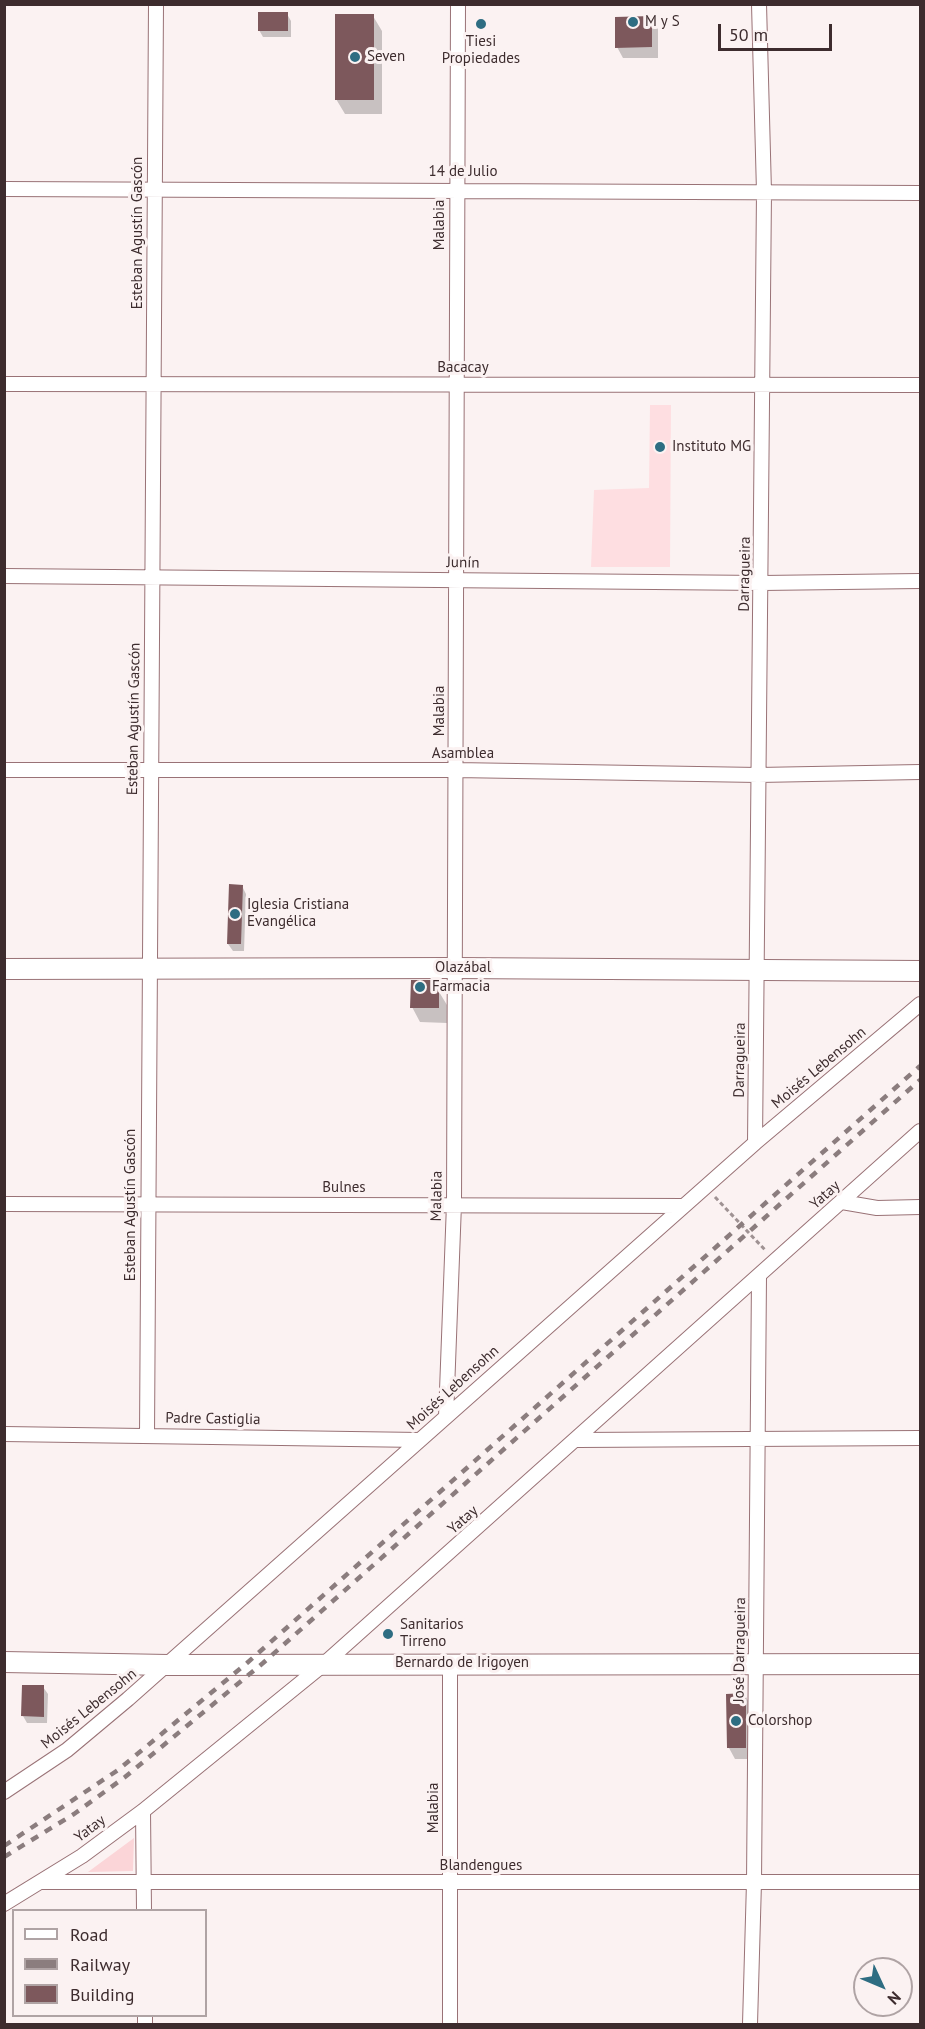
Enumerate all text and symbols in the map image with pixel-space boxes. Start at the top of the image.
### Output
scale bar [721,12,835,50]
place label: M y S [645,13,680,31]
marker: M y S [626,15,640,29]
marker: Tiesi Propiedades [474,17,488,31]
text: 50 m [729,23,768,46]
place label: Tiesi Propiedades [442,33,520,68]
place label: Seven [367,48,405,66]
marker: Seven [348,50,362,64]
street label: Esteban Agustín Gascón [129,157,147,309]
street label: 14 de Julio [429,163,497,181]
street label: Malabia [431,200,449,250]
street label: Bacacay [437,359,489,377]
place label: Instituto MG [672,438,751,456]
marker: Instituto MG [653,440,667,454]
street label: Darragueira [735,536,755,612]
street label: Junín [446,554,480,572]
street label: Esteban Agustín Gascón [124,643,144,795]
street label: Malabia [431,686,449,736]
street label: Asamblea [432,745,494,763]
place label: Iglesia Cristiana Evangélica [247,896,349,931]
marker: Iglesia Cristiana Evangélica [228,907,242,921]
street label: Olazábal [435,959,491,977]
place label: Farmacia [432,978,490,996]
marker: Farmacia [413,980,427,994]
street label: Darragueira [730,1022,750,1098]
street label: Moisés Lebensohn [768,1023,870,1113]
street label: Esteban Agustín Gascón [122,1129,140,1281]
street label: Malabia [428,1171,446,1221]
street label: Yatay [806,1177,844,1213]
street label: Bulnes [322,1179,366,1197]
street label: Moisés Lebensohn [403,1342,503,1434]
street label: Padre Castiglia [165,1409,261,1429]
street label: Yatay [444,1502,482,1538]
street label: José Darragueira [730,1597,750,1703]
place label: Sanitarios Tirreno [400,1616,464,1651]
marker: Sanitarios Tirreno [381,1627,395,1641]
street label: Bernardo de Irigoyen [395,1654,529,1672]
street label: Moisés Lebensohn [38,1665,140,1753]
place label: Colorshop [748,1712,812,1730]
marker: Colorshop [729,1714,743,1728]
street label: Malabia [425,1783,443,1833]
street label: Yatay [71,1812,109,1846]
street label: Blandengues [440,1857,522,1875]
legend [12,1909,207,2017]
text: Road [70,1923,108,1946]
text: Railway [70,1953,130,1976]
north arrow [853,1957,913,2017]
text: Building [70,1983,134,2006]
text: N [884,1987,905,2009]

